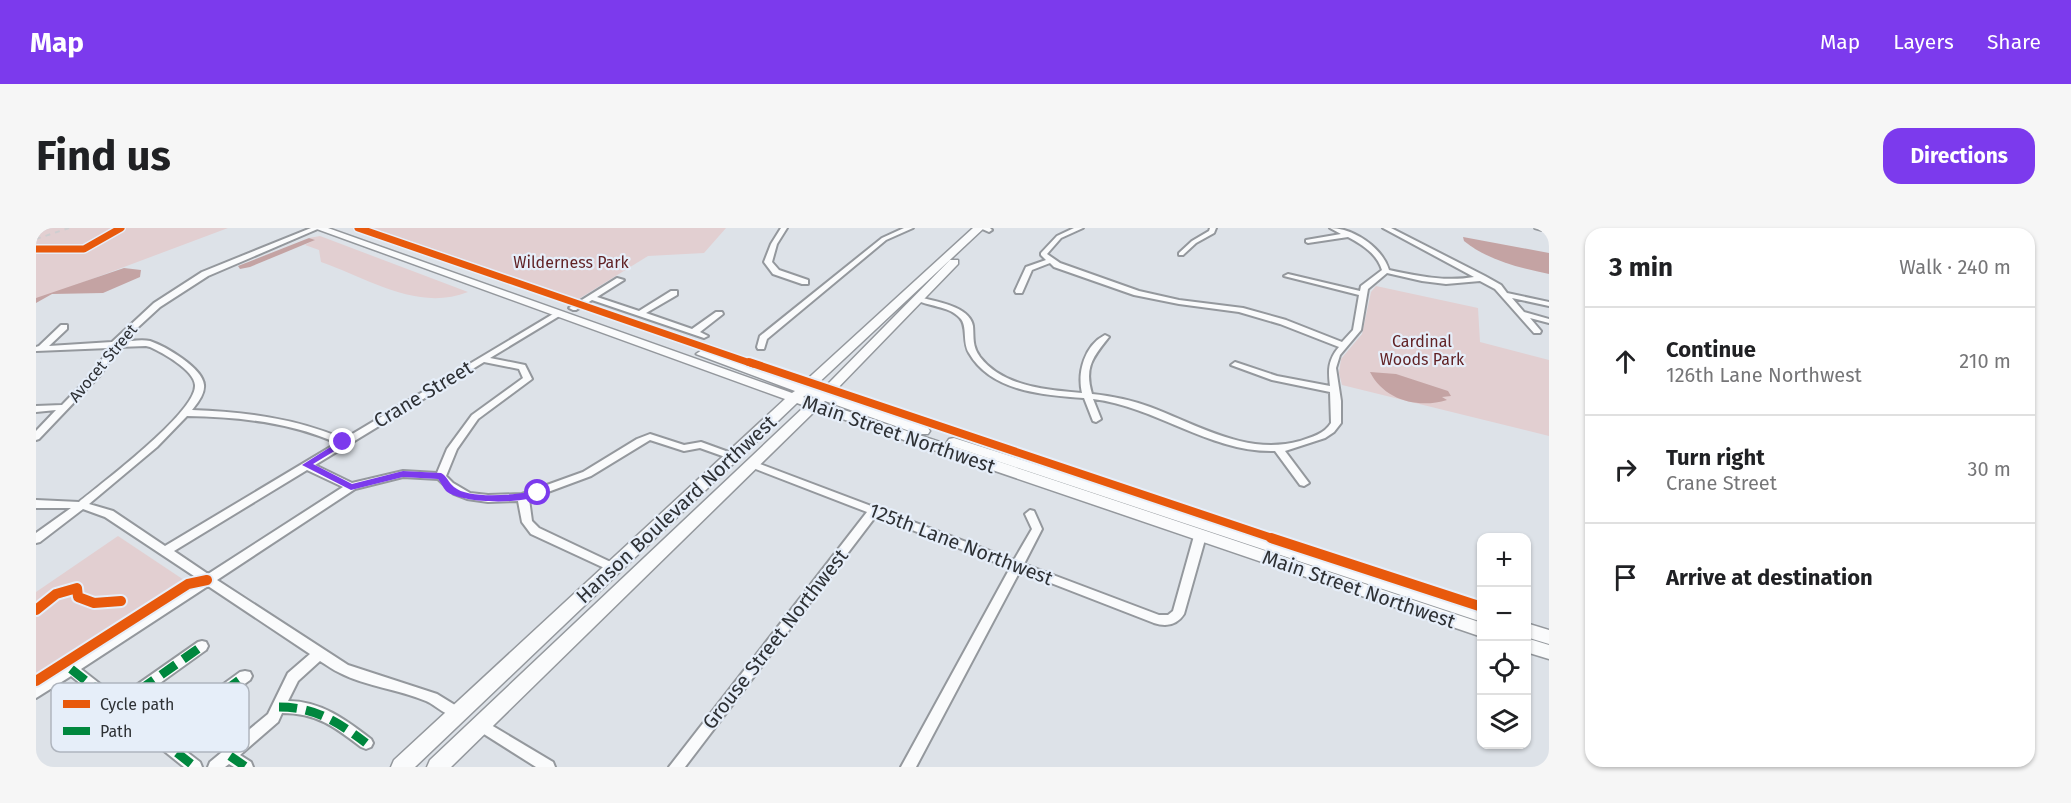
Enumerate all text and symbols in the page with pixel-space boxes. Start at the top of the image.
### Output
text: Map [30,26,84,59]
text: Map [1820,29,1860,55]
text: Layers [1893,29,1954,55]
text: Share [1987,29,2041,55]
button: Directions [1883,128,2035,184]
text: Find us [36,131,171,181]
text: 3 min [1609,252,1673,283]
park label: Wilderness Park [513,253,630,272]
text: Walk · 240 m [1899,255,2011,279]
street label: Avocet Street [65,320,141,406]
park label: Cardinal Woods Park [1380,332,1465,369]
text: Continue [1666,336,1756,363]
icon: ahead [1609,345,1642,378]
text: 210 m [1959,349,2011,373]
street label: Crane Street [369,355,477,433]
text: 126th Lane Northwest [1666,363,1862,387]
street label: Main Street Northwest [799,390,999,479]
street label: Hanson Boulevard Northwest [571,409,782,608]
route end [329,428,355,454]
text: Turn right [1666,444,1765,471]
icon: right [1609,453,1642,486]
text: 30 m [1967,457,2011,481]
text: Crane Street [1666,471,1777,495]
route start [524,479,550,505]
street label: 125th Lane Northwest [866,498,1057,590]
map controls [1477,533,1531,749]
button: + [1477,533,1531,587]
street label: Grouse Street Northwest [697,544,853,734]
street label: Main Street Northwest [1259,545,1459,634]
icon: arrive [1609,561,1642,594]
text: Arrive at destination [1666,564,1873,591]
button: − [1477,587,1531,641]
button: locate [1477,641,1531,695]
legend [51,683,249,752]
text: Cycle path [100,695,174,714]
button: layers [1477,695,1531,749]
text: Path [100,722,132,741]

